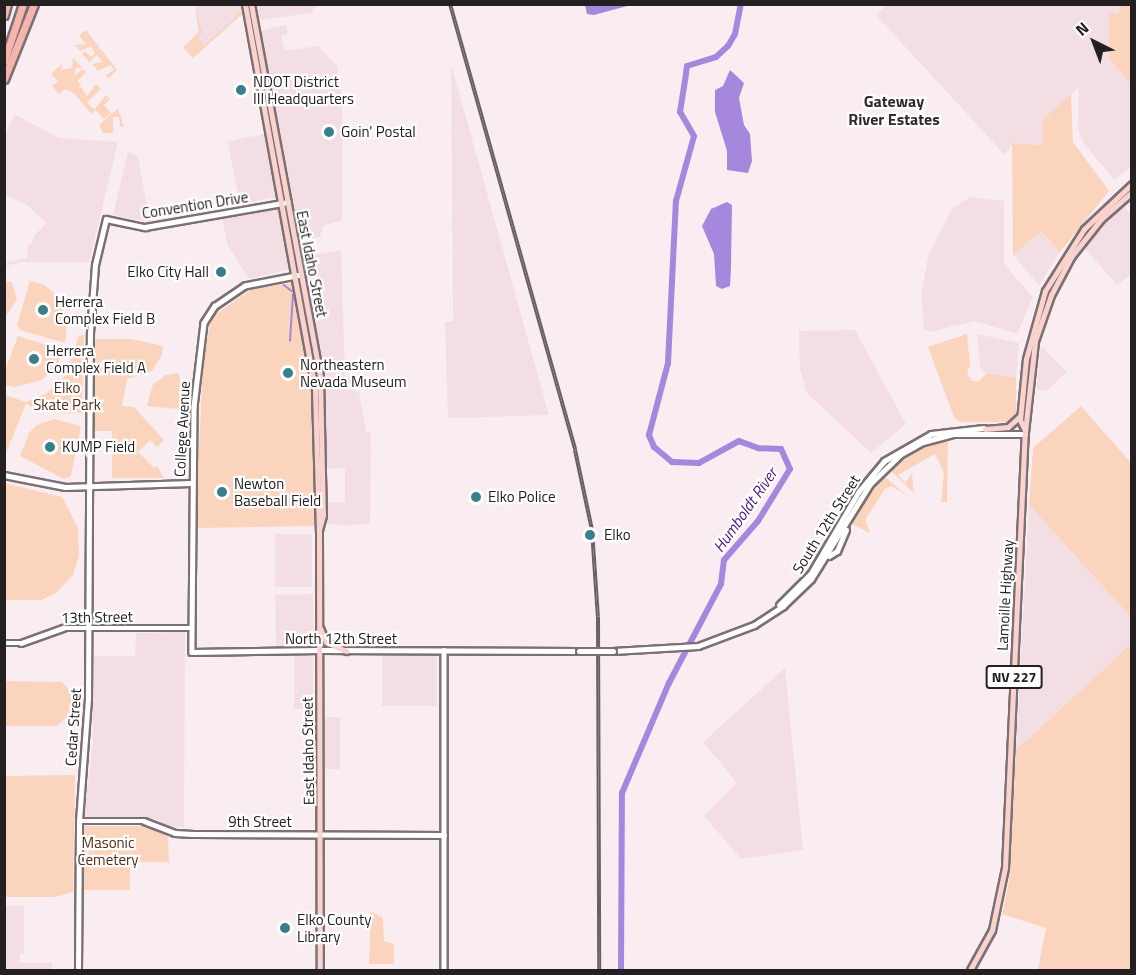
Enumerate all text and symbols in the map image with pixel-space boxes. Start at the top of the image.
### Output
north arrow [1064,12,1124,72]
text: N [1070,16,1094,41]
place label: NDOT District III Headquarters [253,72,354,107]
marker: NDOT District III Headquarters [234,83,248,97]
district label: Gateway River Estates [848,91,940,129]
place label: Goin' Postal [341,123,416,141]
marker: Goin' Postal [322,125,336,139]
street label: Convention Drive [141,188,249,222]
street label: East Idaho Street [293,209,331,319]
place label: Elko City Hall [127,263,209,281]
marker: Elko City Hall [214,265,228,279]
place label: Herrera Complex Field B [55,292,155,327]
marker: Herrera Complex Field B [36,303,50,317]
place label: Herrera Complex Field A [46,341,146,376]
marker: Herrera Complex Field A [27,352,41,366]
place label: Northeastern Nevada Museum [300,355,406,390]
marker: Northeastern Nevada Museum [281,366,295,380]
park label: Elko Skate Park [33,378,101,413]
street label: College Avenue [171,381,193,477]
place label: KUMP Field [62,438,135,456]
marker: KUMP Field [43,440,57,454]
water label: Humboldt River [709,464,781,556]
street label: South 12th Street [789,471,863,577]
place label: Newton Baseball Field [234,474,321,509]
marker: Newton Baseball Field [215,485,229,499]
place label: Elko Police [488,488,555,506]
marker: Elko Police [469,490,483,504]
marker: Elko [581,526,599,544]
place label: Elko [604,526,631,544]
street label: Lamoille Highway [993,539,1017,651]
street label: 13th Street [61,607,133,627]
street label: North 12th Street [285,630,397,648]
road number: NV 227 [986,666,1042,688]
street label: Cedar Street [61,687,85,767]
street label: East Idaho Street [298,697,318,805]
street label: 9th Street [228,813,292,831]
park label: Masonic Cemetery [78,833,138,868]
place label: Elko County Library [297,910,371,945]
marker: Elko County Library [278,921,292,935]

